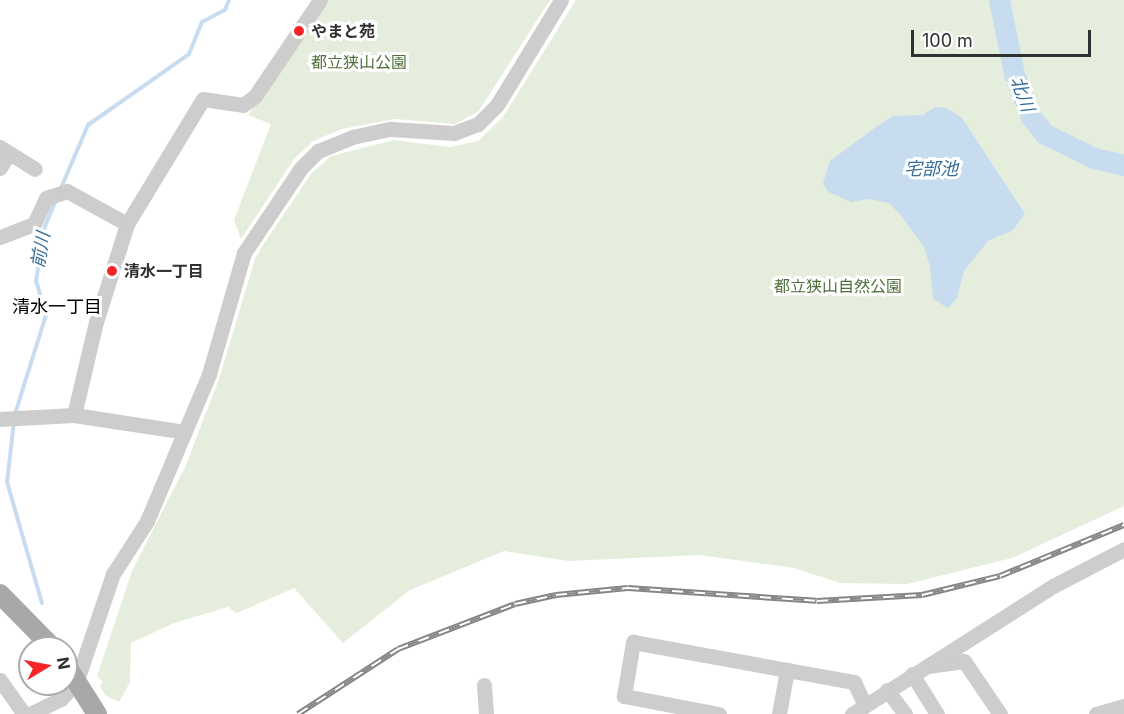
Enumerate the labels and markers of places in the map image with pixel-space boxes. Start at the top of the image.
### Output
place label: やまと苑 [311,21,375,41]
marker: やまと苑 [292,24,306,38]
place label: 清水一丁目 [124,261,204,281]
marker: 清水一丁目 [105,264,119,278]

